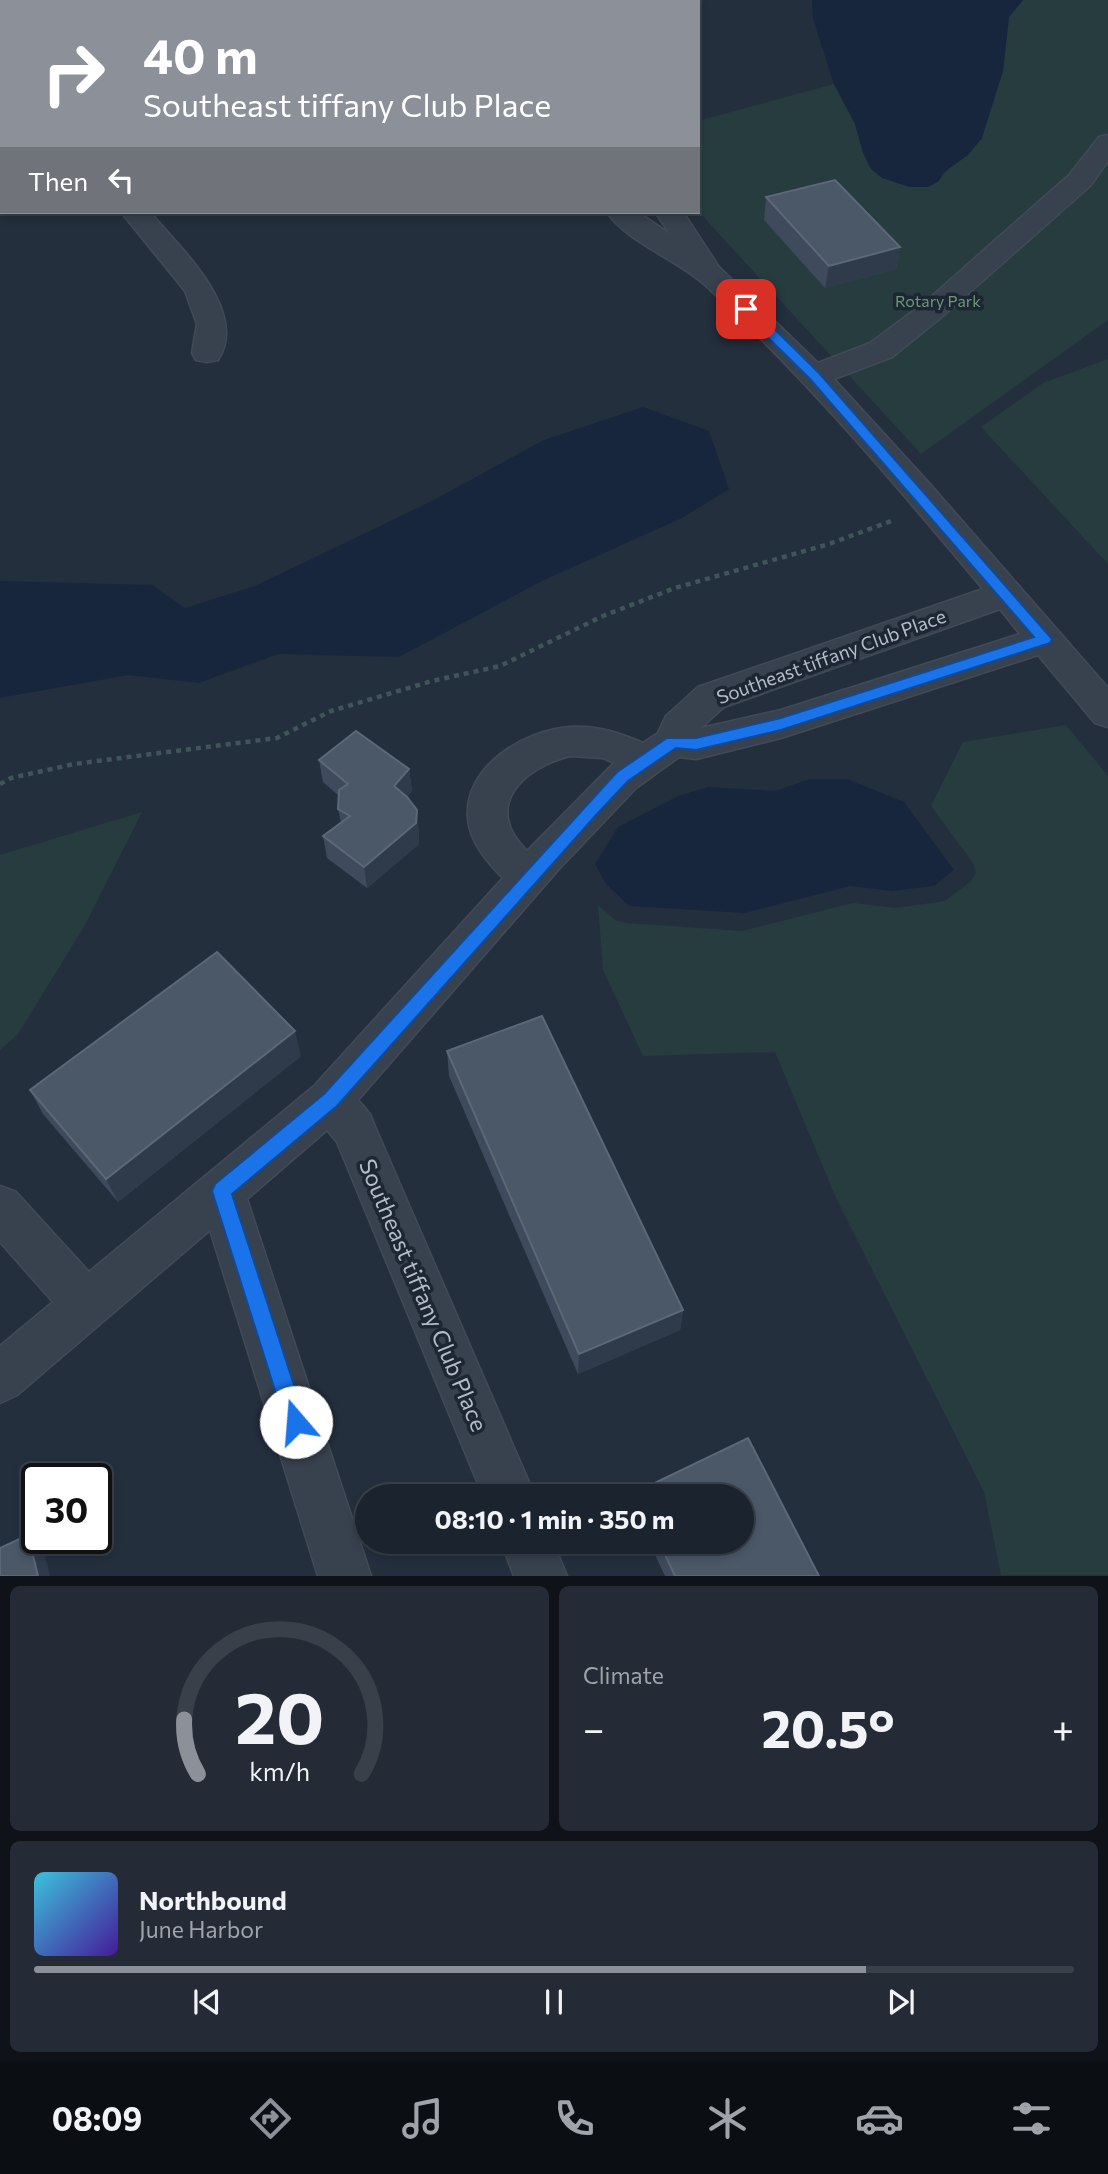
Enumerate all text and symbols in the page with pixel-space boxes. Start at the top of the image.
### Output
text: 40 m [143,24,258,84]
icon: right [28,28,119,119]
text: Southeast tiffany Club Place [143,84,551,124]
icon: left [102,161,140,199]
text: Then [28,165,88,196]
pin [716,279,776,339]
icon: arrive [727,290,765,328]
park label: Rotary Park [895,291,981,310]
street label: Southeast tiffany Club Place [713,604,949,708]
street label: Southeast tiffany Club Place [354,1155,494,1435]
position arrow [259,1385,333,1459]
speed limit sign: 30 [21,1463,112,1554]
text: 08:10 · 1 min · 350 m [435,1503,674,1534]
text: Climate [583,1661,664,1689]
text: 20 [235,1671,324,1760]
text: 20.5° [761,1695,895,1759]
text: − [583,1704,605,1751]
text: + [1052,1704,1074,1751]
text: km/h [249,1756,310,1786]
text: Northbound [139,1884,287,1915]
text: June Harbor [139,1915,263,1943]
icon: previous [188,1983,226,2021]
icon: pause [535,1983,573,2021]
icon: next [882,1983,920,2021]
icon: directions [246,2094,295,2143]
icon: music [398,2094,447,2143]
icon: phone [550,2094,599,2143]
icon: climate [703,2094,752,2143]
icon: car [855,2094,904,2143]
icon: filters [1007,2094,1056,2143]
text: 08:09 [52,2098,142,2138]

